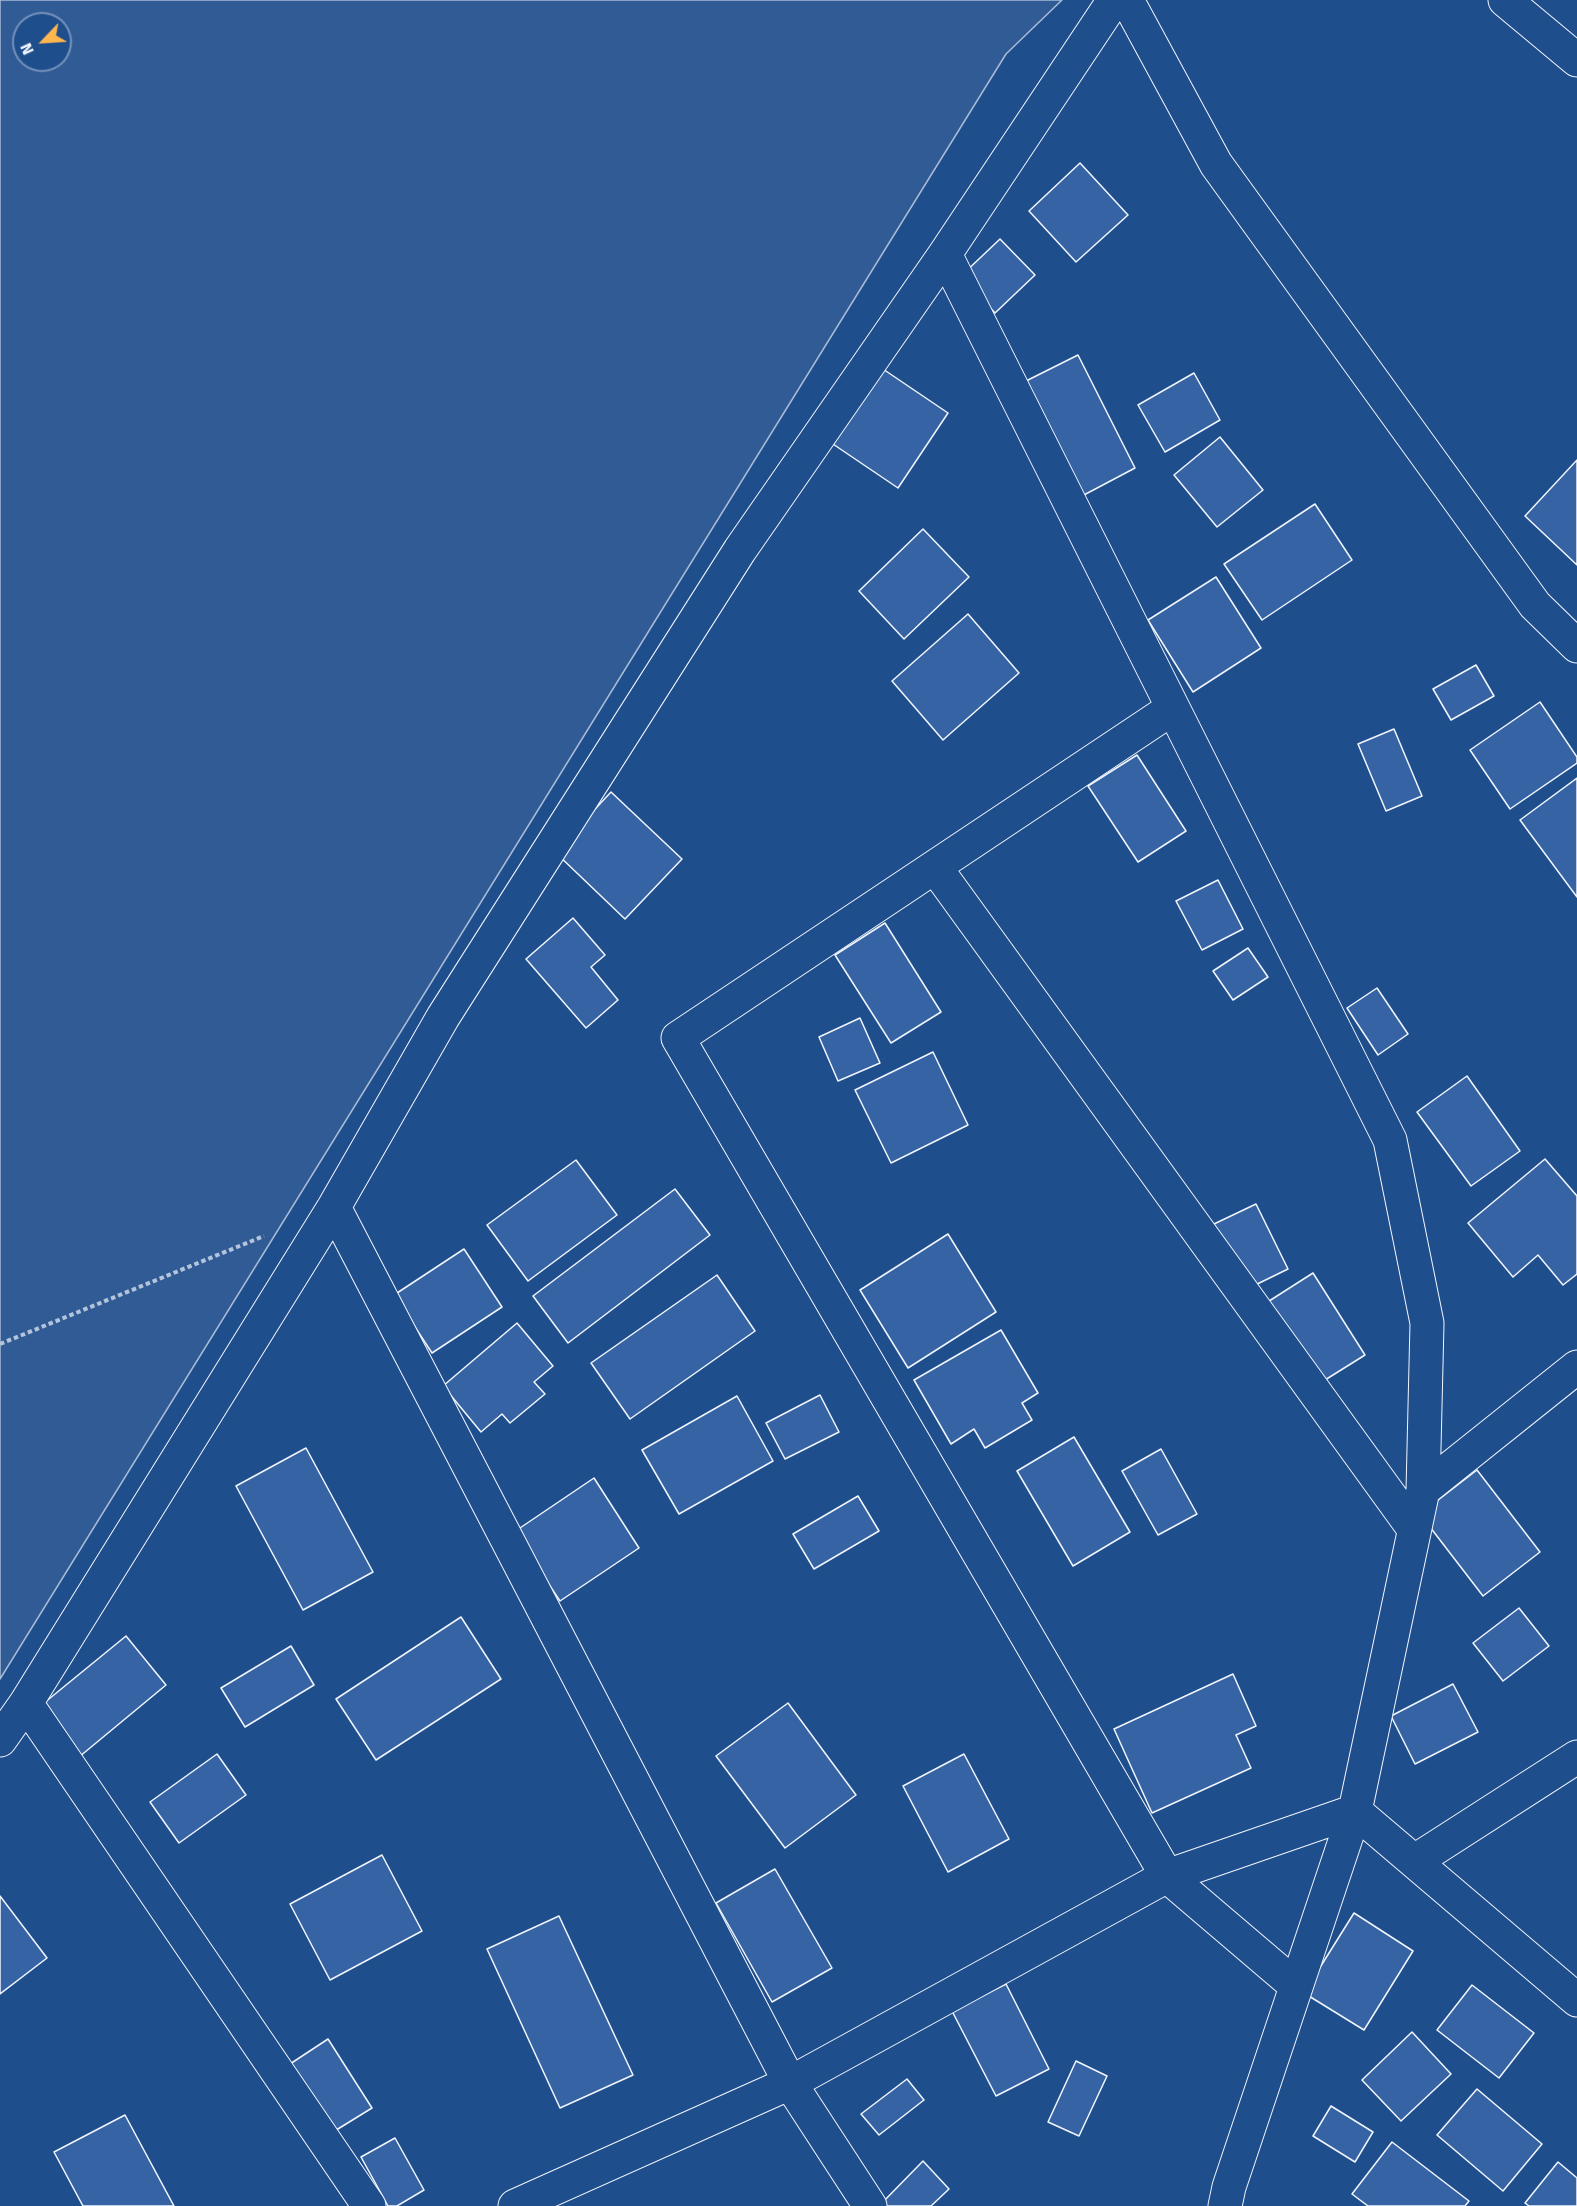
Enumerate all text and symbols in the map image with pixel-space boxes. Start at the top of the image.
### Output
north arrow [12,12,72,72]
text: N [16,40,38,58]

